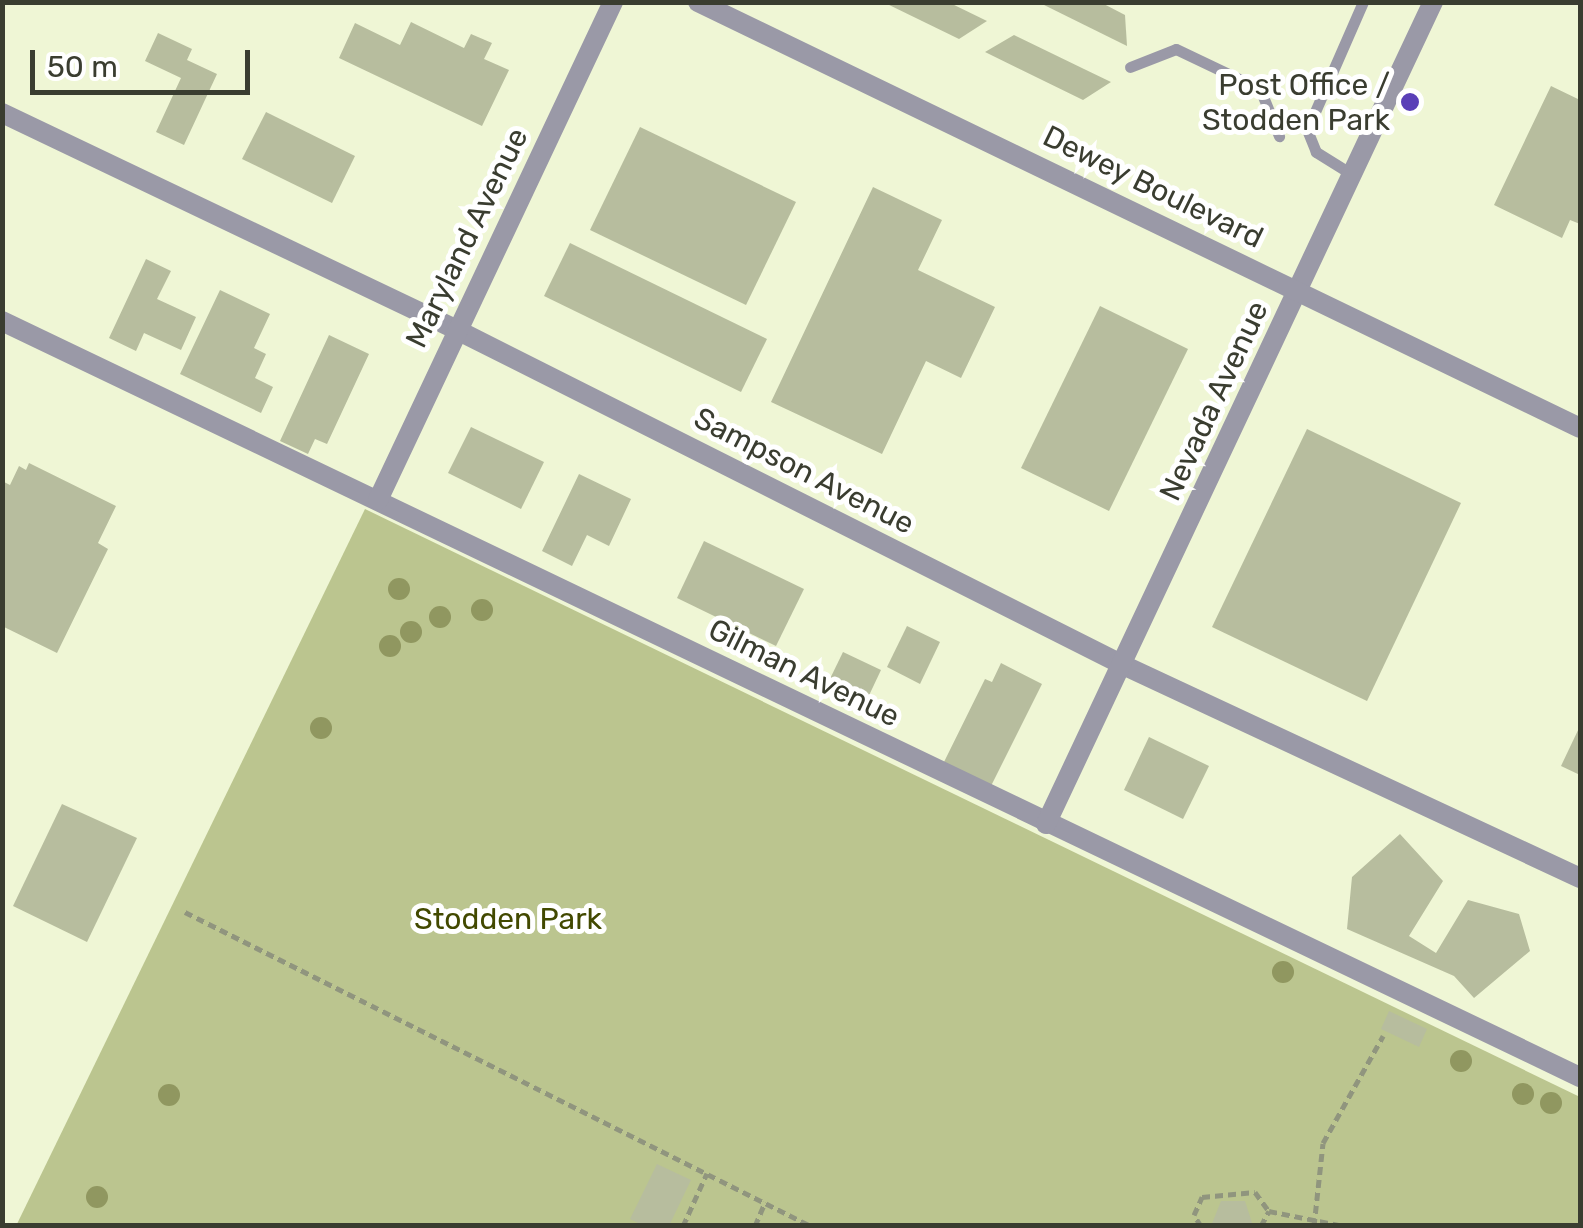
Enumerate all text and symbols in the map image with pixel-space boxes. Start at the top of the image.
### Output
scale bar [35,30,255,92]
text: 50 m [47,49,118,85]
place label: Post Office / Stodden Park [1202,67,1390,138]
marker: Post Office / Stodden Park [1399,91,1421,113]
street label: Dewey Boulevard [1037,118,1269,256]
street label: Maryland Avenue [398,122,536,354]
street label: Nevada Avenue [1152,295,1276,507]
street label: Sampson Avenue [688,400,920,542]
street label: Gilman Avenue [702,611,906,735]
park label: Stodden Park [414,901,602,937]

